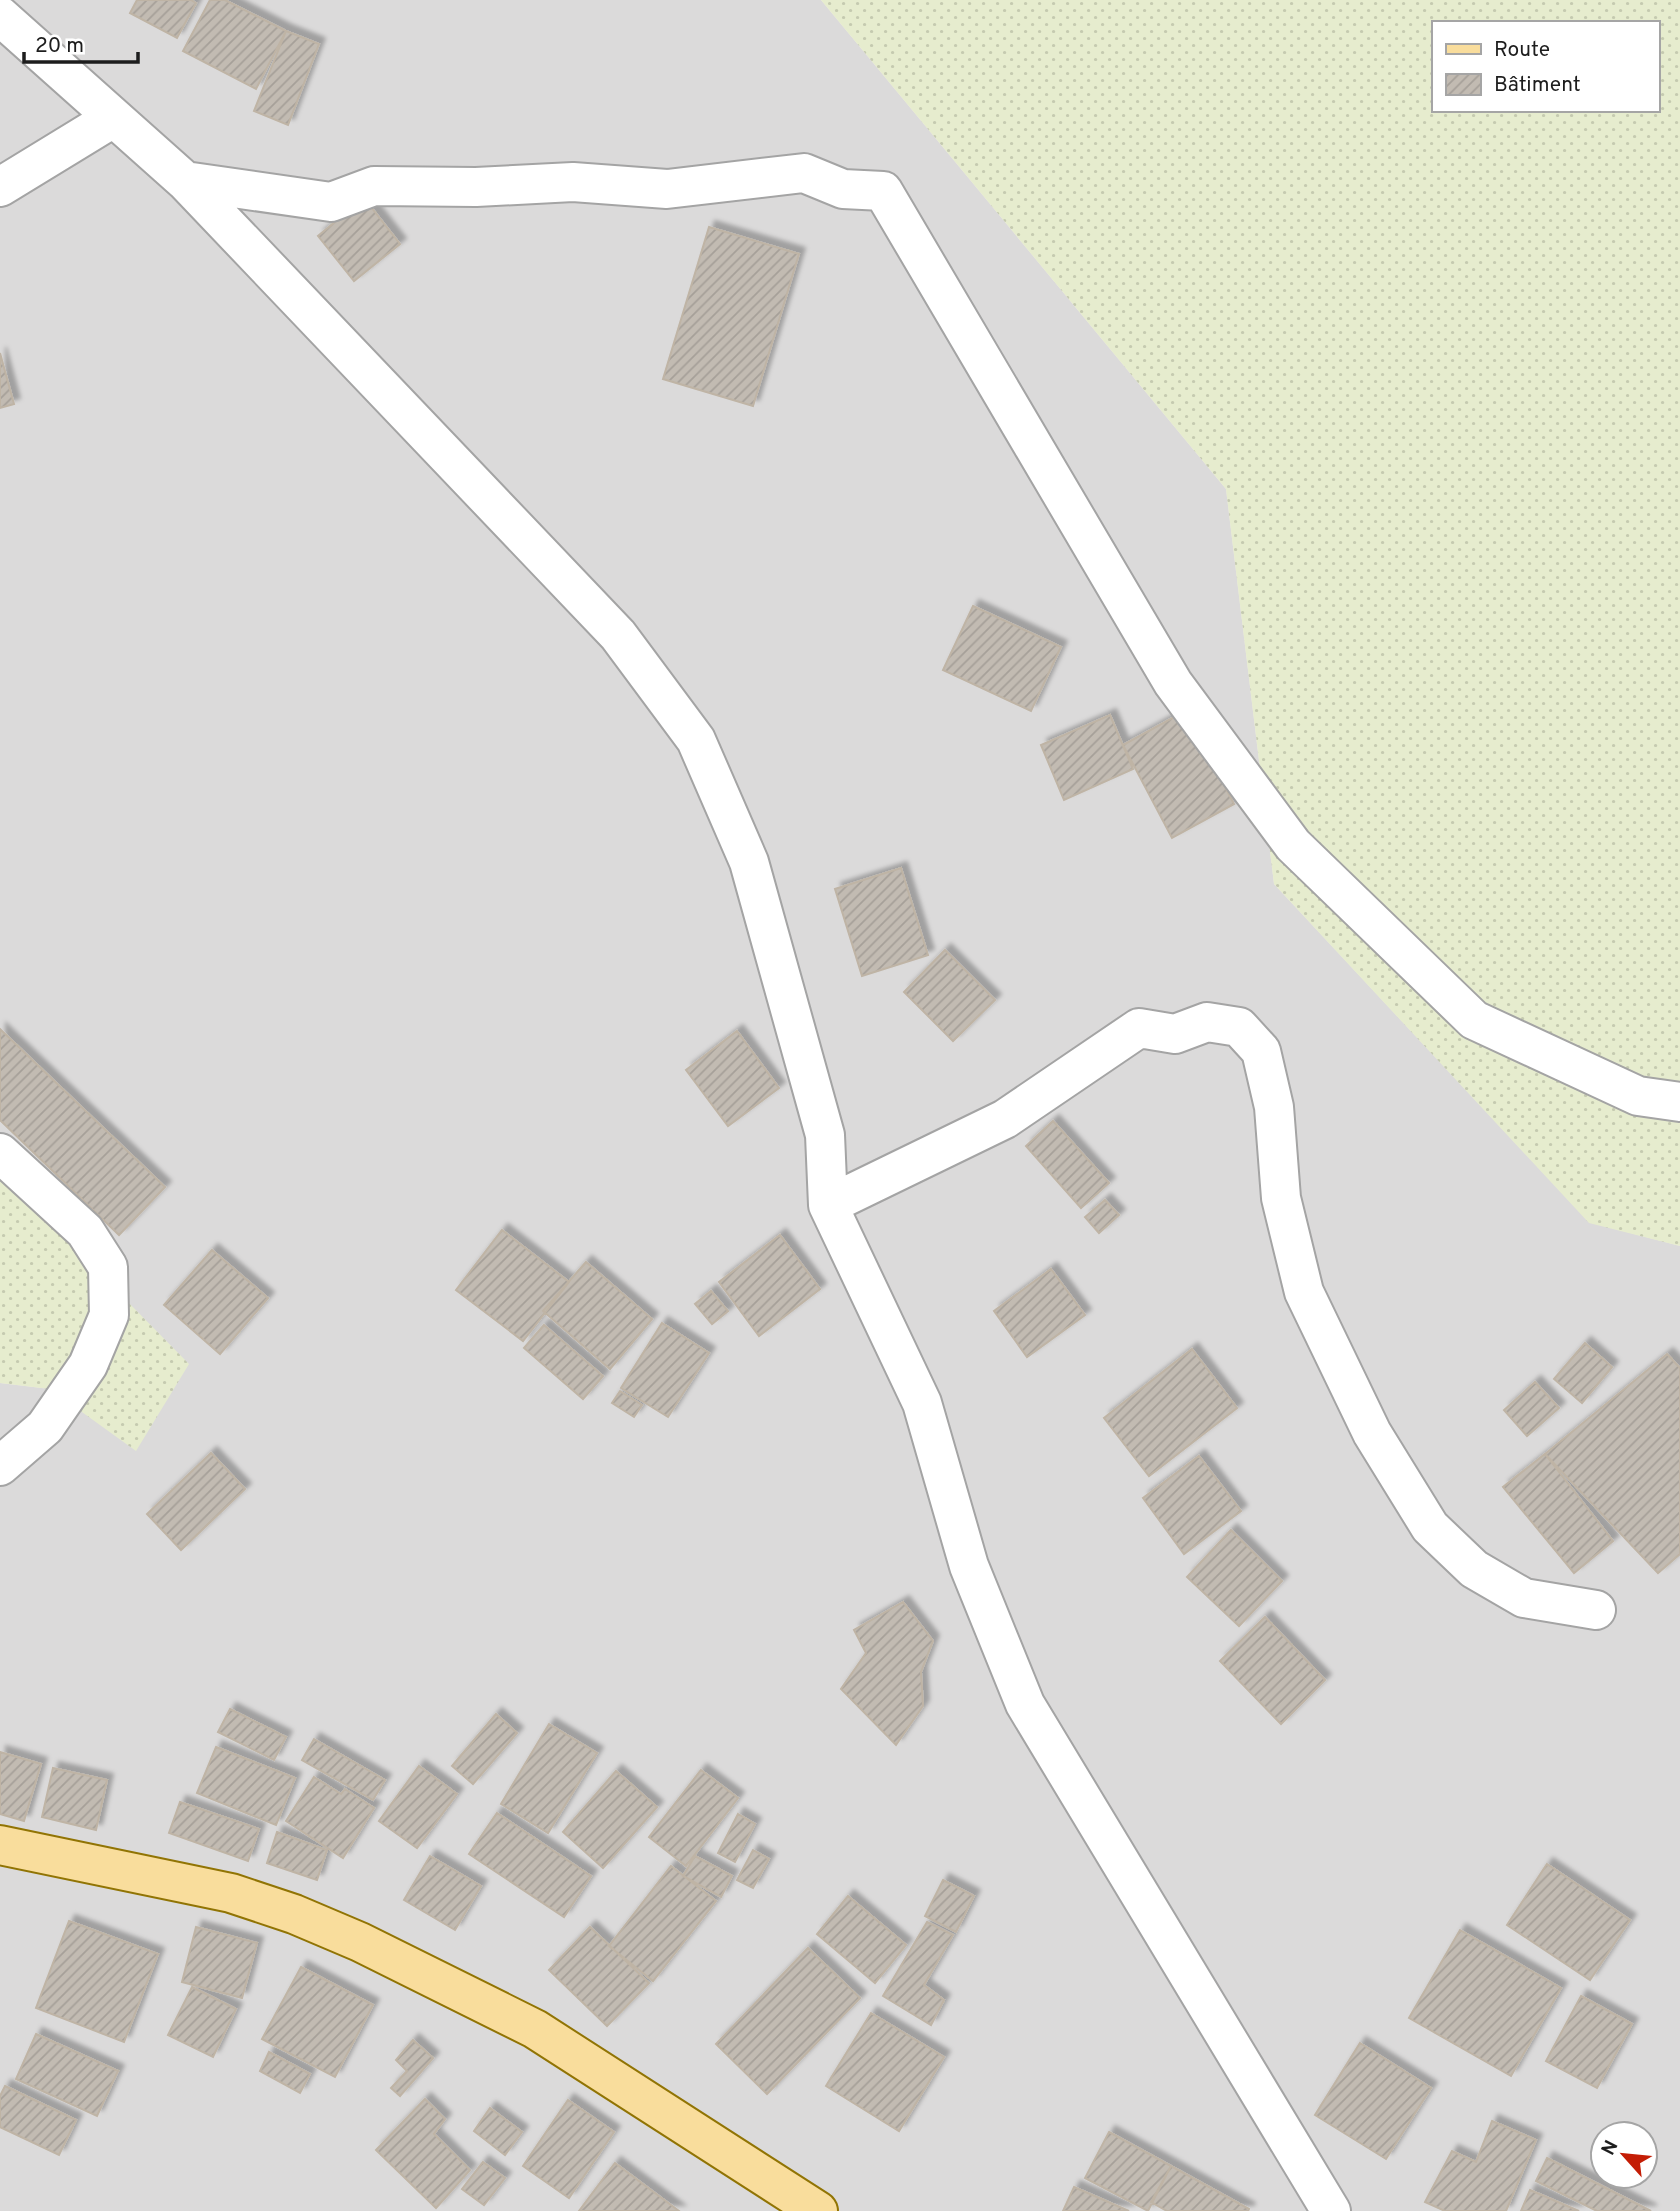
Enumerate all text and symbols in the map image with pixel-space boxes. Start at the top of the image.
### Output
scale bar [24,21,138,65]
legend [1432,21,1659,112]
text: 20 m [35,33,84,60]
text: Route [1494,37,1550,64]
text: Bâtiment [1494,72,1581,99]
north arrow [1589,2120,1659,2190]
text: N [1597,2137,1624,2160]

